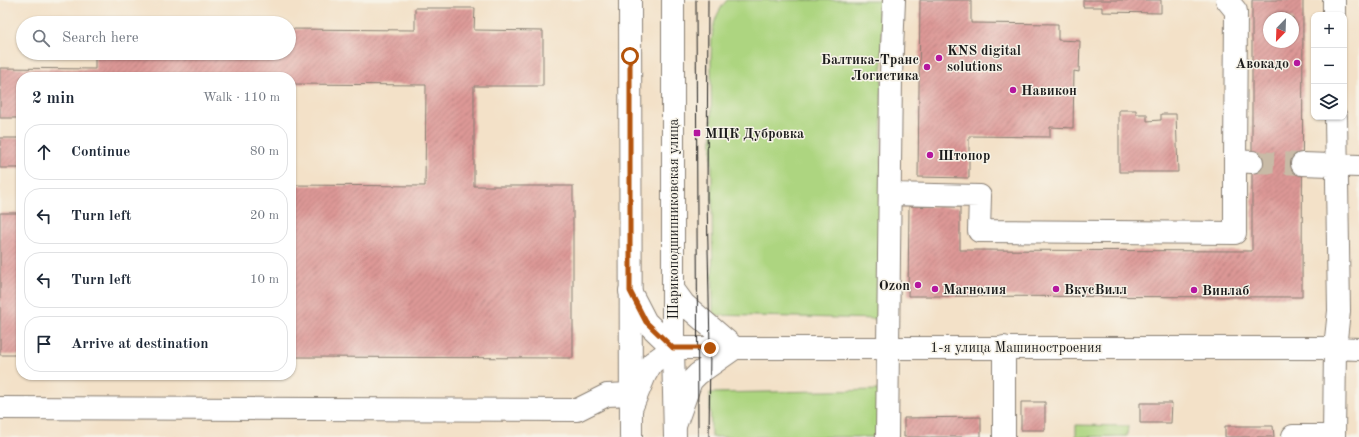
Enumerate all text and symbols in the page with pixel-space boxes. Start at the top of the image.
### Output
north arrow [1263,12,1299,48]
map controls [1311,12,1347,120]
button: + [1311,12,1347,48]
search box [16,16,296,60]
icon: search [30,27,52,49]
text: Search here [62,31,139,46]
place label: KNS digital solutions [947,44,1021,74]
route start [621,47,639,65]
button: − [1311,48,1347,84]
place label: Балтика-Транс Логистика [821,53,919,83]
marker: KNS digital solutions [934,53,944,63]
place label: Авокадо [1236,57,1289,71]
marker: Авокадо [1292,58,1302,68]
marker: Балтика-Транс Логистика [922,62,932,72]
place label: Навикон [1021,84,1077,98]
button: layers [1311,84,1347,120]
marker: Навикон [1008,85,1018,95]
text: 2 min [32,90,75,107]
text: Walk · 110 m [203,91,280,104]
street label: Шарикоподшипниковская улица [667,118,681,320]
place label: МЦК Дубровка [705,127,804,141]
marker: МЦК Дубровка [692,128,702,138]
icon: ahead [33,141,55,163]
text: Continue [71,145,130,160]
text: 80 m [250,145,279,158]
place label: Штопор [938,149,990,163]
marker: Штопор [925,150,935,160]
icon: left [33,205,55,227]
text: Turn left [71,209,131,224]
text: 20 m [250,209,279,222]
icon: left [33,269,55,291]
text: Turn left [71,273,131,288]
text: 10 m [250,273,279,286]
place label: Ozon [879,279,910,293]
marker: Ozon [913,280,923,290]
place label: Магнолия [943,283,1006,297]
place label: ВкусВилл [1064,283,1127,297]
marker: Магнолия [930,284,940,294]
marker: ВкусВилл [1051,284,1061,294]
place label: Винлаб [1202,284,1249,298]
marker: Винлаб [1189,285,1199,295]
icon: arrive [33,333,55,355]
text: Arrive at destination [71,337,209,352]
route end [701,339,719,357]
street label: 1-я улица Машиностроения [930,341,1102,355]

